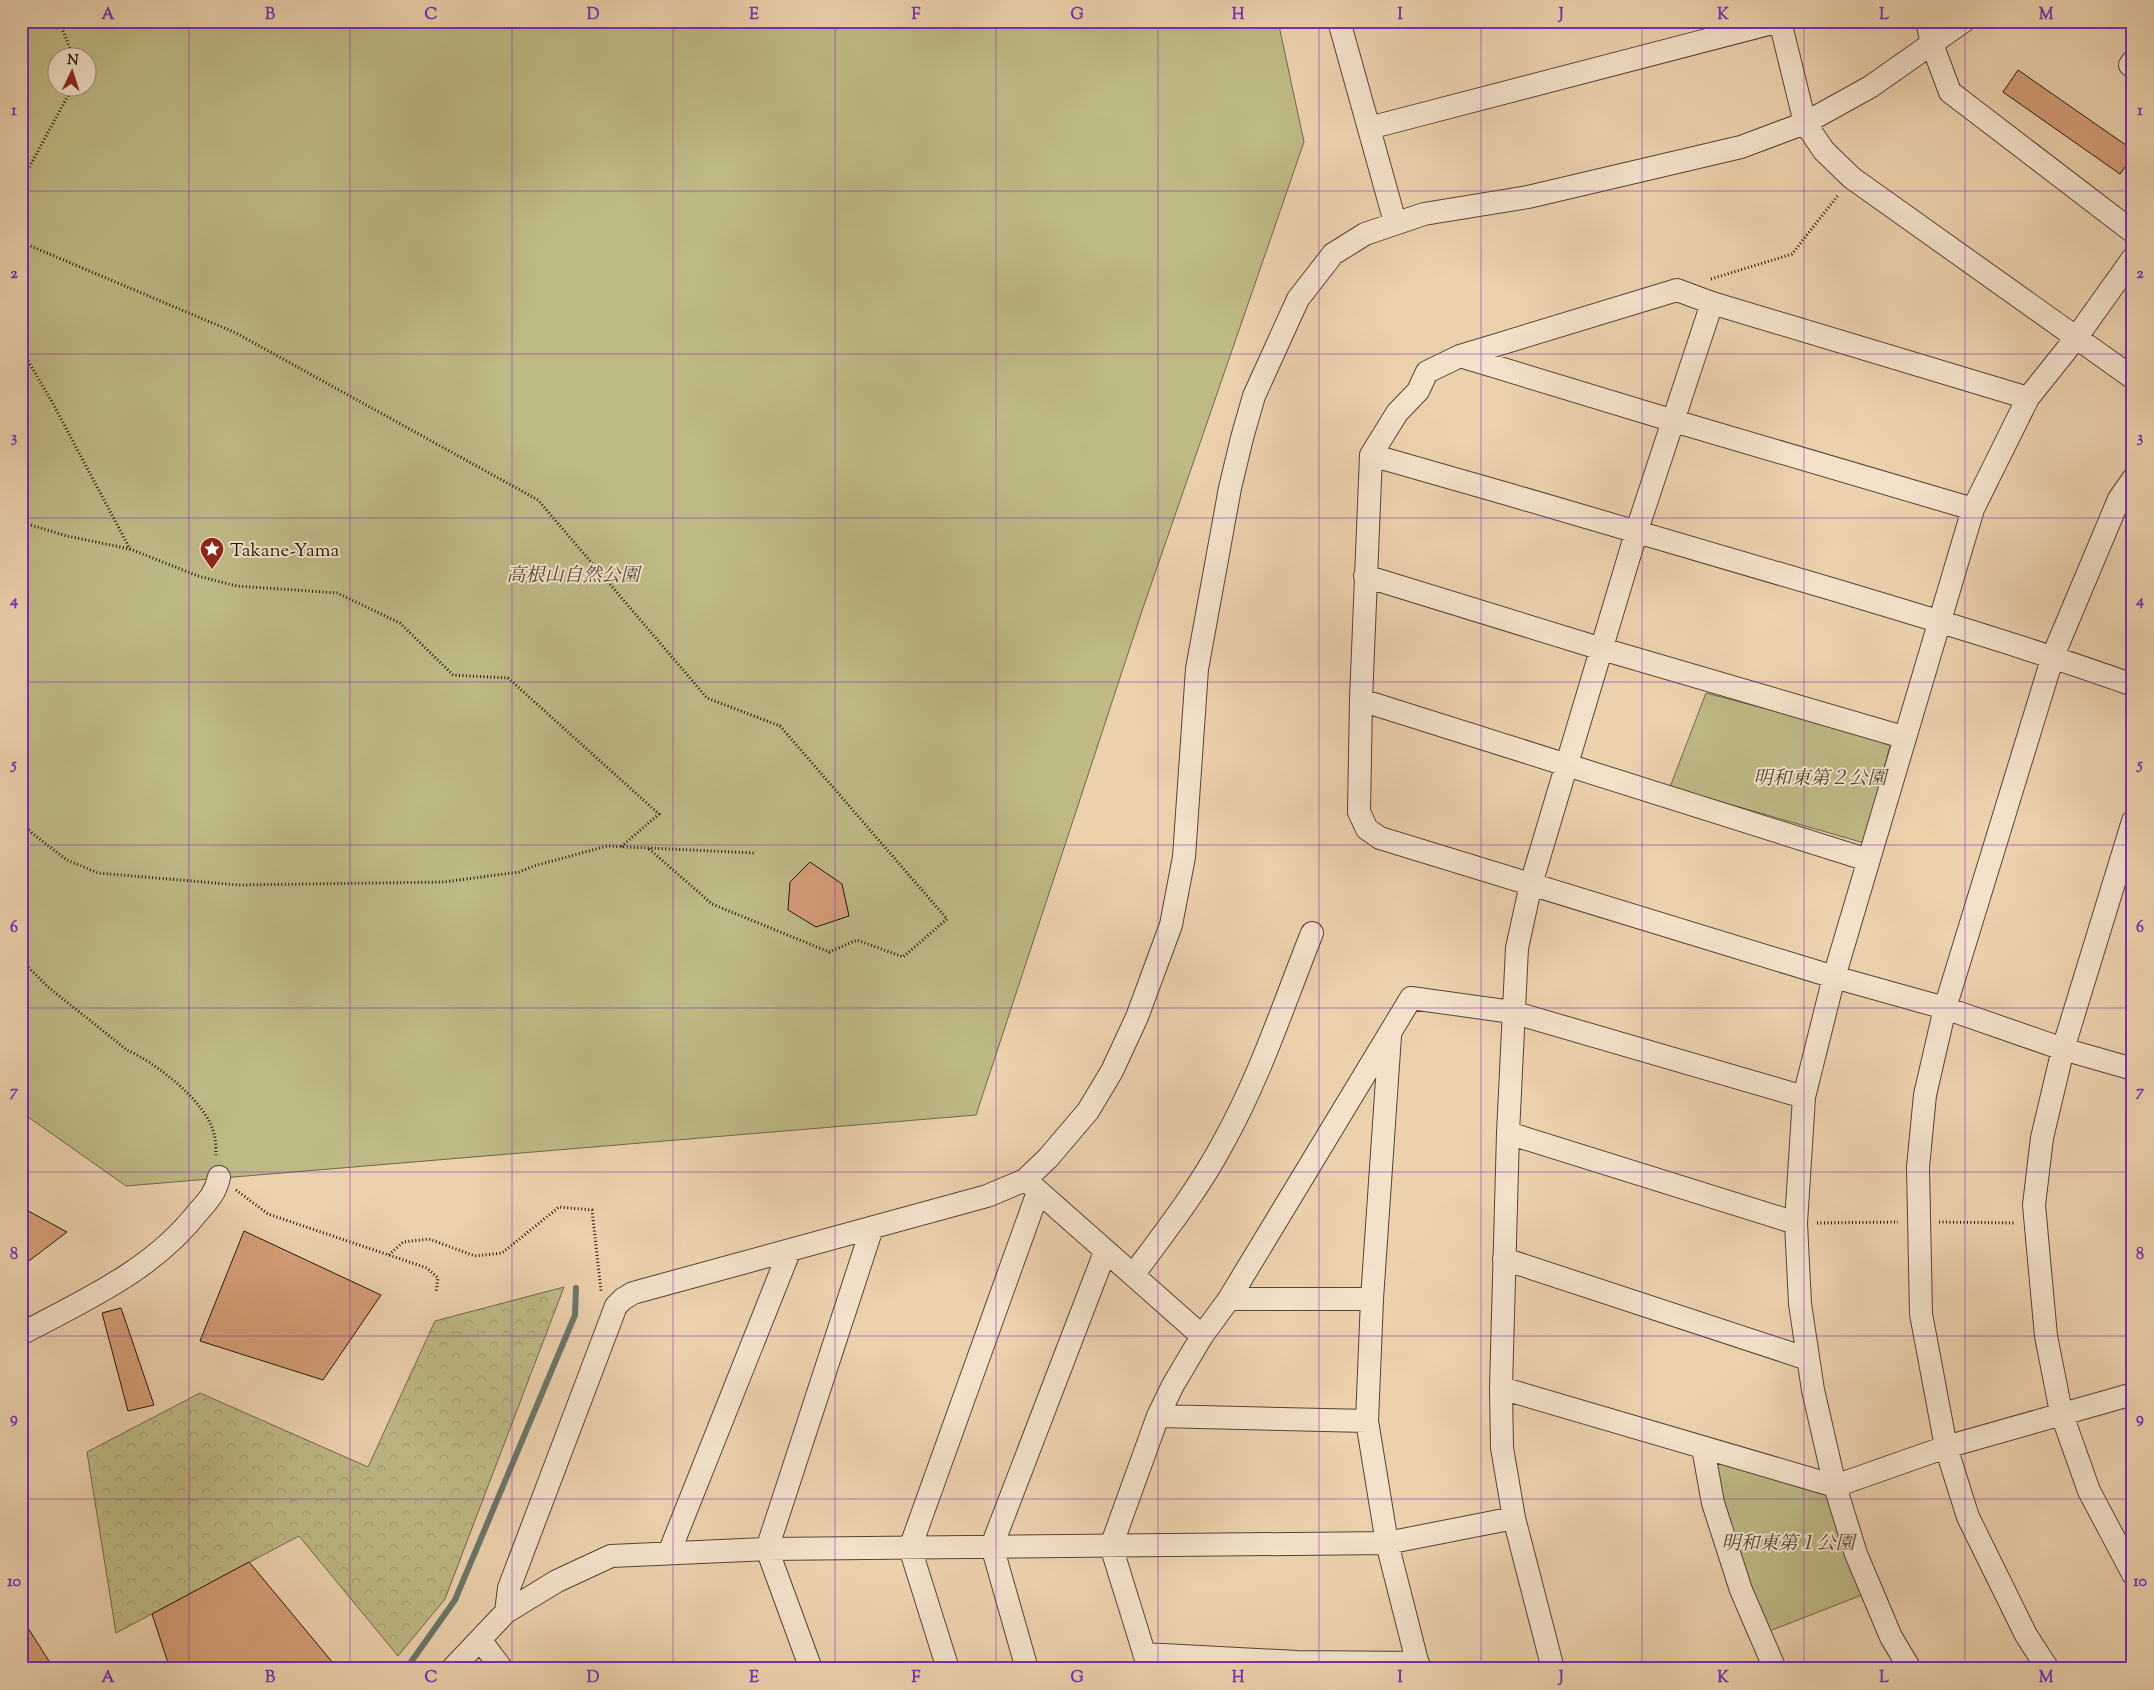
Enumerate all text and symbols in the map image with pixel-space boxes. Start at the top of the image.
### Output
text: A [102,4,115,27]
text: B [265,4,275,27]
text: C [425,4,438,27]
text: D [587,4,600,27]
text: E [749,4,759,27]
text: F [912,4,921,27]
text: G [1070,4,1084,27]
text: H [1232,4,1245,27]
text: I [1397,4,1403,27]
text: J [1557,4,1564,27]
text: K [1717,4,1729,27]
text: L [1879,4,1889,27]
text: M [2039,4,2054,27]
north arrow [48,48,98,98]
text: N [66,51,79,71]
text: 1 [11,100,17,123]
text: 1 [2137,100,2143,123]
text: 2 [10,263,18,286]
text: 2 [2136,263,2144,286]
text: 3 [11,427,18,450]
text: 3 [2137,427,2144,450]
place icon: Takane-Yama [199,536,225,570]
place label: Takane-Yama [230,538,340,565]
park label: 高根山自然公園 [506,563,642,590]
text: 4 [9,590,18,613]
text: 4 [2135,590,2144,613]
text: 5 [9,754,17,777]
text: 5 [2135,754,2143,777]
park label: 明和東第２公園 [1753,766,1889,793]
text: 6 [10,917,18,940]
text: 6 [2136,917,2144,940]
text: 7 [10,1081,19,1104]
text: 7 [2136,1081,2145,1104]
text: 8 [10,1244,18,1267]
text: 8 [2136,1244,2144,1267]
text: 9 [10,1408,18,1431]
text: 9 [2136,1408,2144,1431]
park label: 明和東第１公園 [1721,1531,1857,1558]
text: 10 [7,1571,21,1594]
text: 10 [2133,1571,2147,1594]
text: A [102,1667,115,1690]
text: B [265,1667,275,1690]
text: C [425,1667,438,1690]
text: D [587,1667,600,1690]
text: E [749,1667,759,1690]
text: F [912,1667,921,1690]
text: G [1070,1667,1084,1690]
text: H [1232,1667,1245,1690]
text: I [1397,1667,1403,1690]
text: J [1557,1667,1564,1690]
text: K [1717,1667,1729,1690]
text: L [1879,1667,1889,1690]
text: M [2039,1667,2054,1690]

